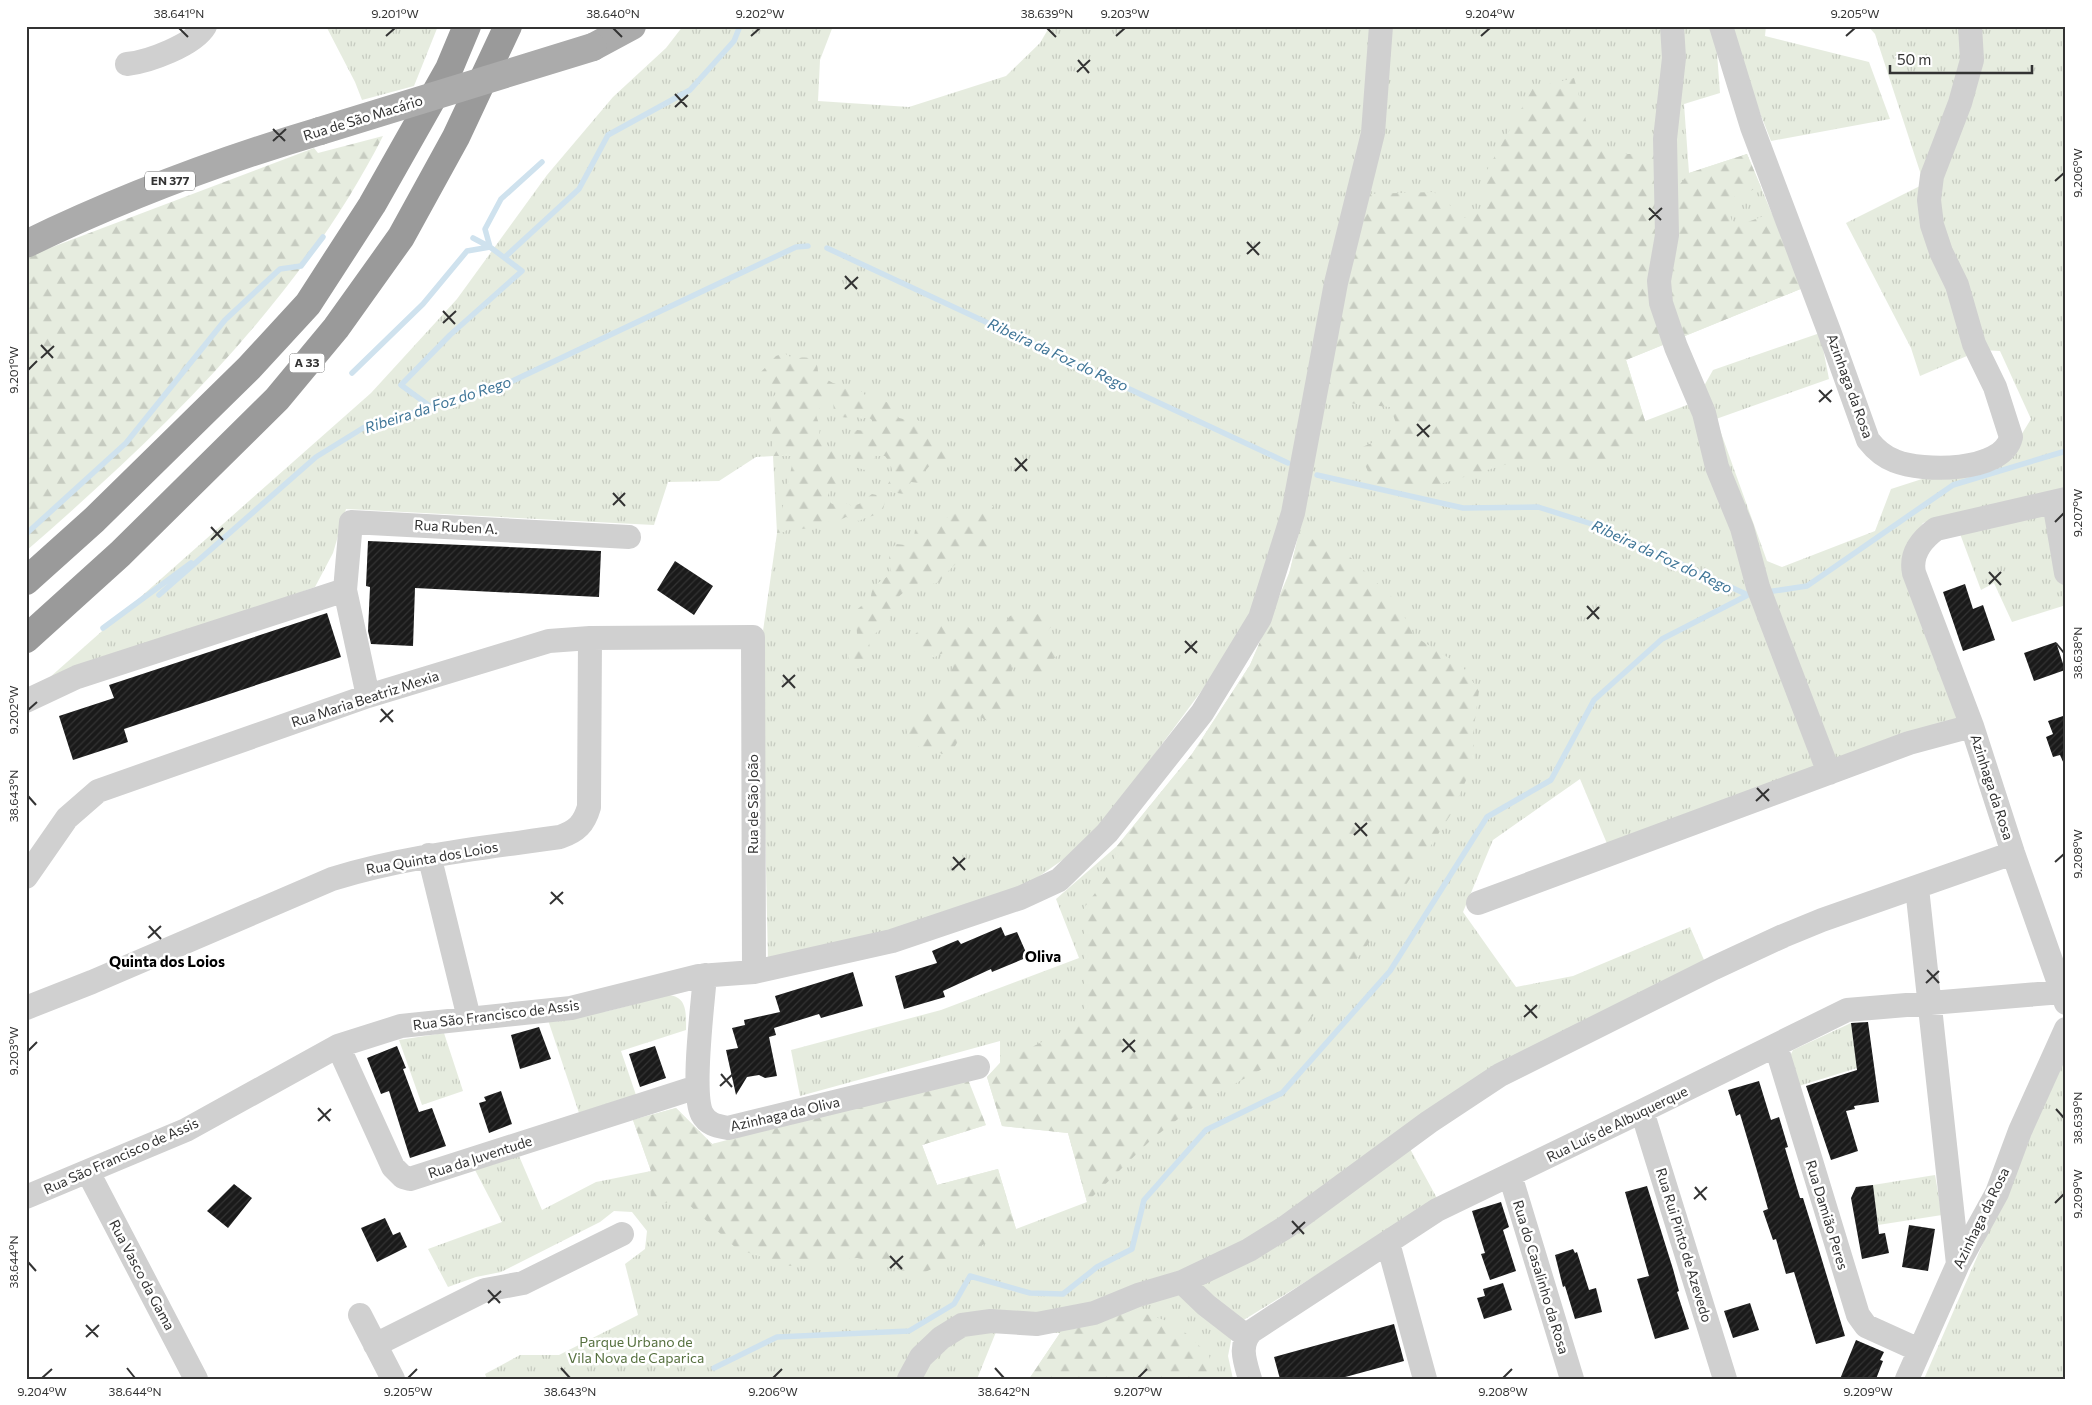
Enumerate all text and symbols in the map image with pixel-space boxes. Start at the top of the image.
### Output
text: 38.641°N [154,6,204,20]
text: 9.201°W [371,6,419,20]
text: 38.640°N [586,6,640,20]
text: 9.202°W [736,6,784,20]
text: 38.639°N [1021,6,1073,20]
text: 9.203°W [1100,6,1150,20]
text: 9.204°W [1465,6,1515,20]
text: 9.205°W [1830,6,1880,20]
scale bar [1890,42,2032,74]
text: 50 m [1897,50,1931,68]
street label: Rua de São Macário [301,91,425,144]
text: 9.206°W [2070,148,2084,198]
road number: EN 377 [145,172,195,190]
water label: Ribeira da Foz do Rego [985,314,1132,395]
street label: Azinhaga da Rosa [1824,331,1877,440]
text: 9.201°W [6,346,20,394]
road number: A 33 [290,353,324,372]
water label: Ribeira da Foz do Rego [362,372,513,436]
text: 9.207°W [2070,489,2084,537]
street label: Rua Ruben A. [414,516,498,537]
water label: Ribeira da Foz do Rego [1589,516,1736,597]
text: 38.638°N [2070,627,2084,679]
street label: Rua Maria Beatriz Mexia [289,667,441,730]
text: 9.202°W [6,686,20,734]
street label: Azinhaga da Rosa [1967,732,2018,842]
street label: Rua de São João [744,754,761,854]
text: 38.643°N [6,770,20,822]
text: 9.208°W [2070,829,2084,879]
street label: Rua Quinta dos Loios [365,838,499,877]
district label: Oliva [1025,947,1061,965]
district label: Quinta dos Loios [109,952,225,970]
street label: Rua São Francisco de Assis [412,996,580,1033]
text: 9.203°W [6,1026,20,1076]
street label: Rua Luís de Albuquerque [1543,1082,1690,1165]
text: 38.639°N [2070,1092,2084,1144]
street label: Azinhaga da Oliva [728,1093,841,1134]
street label: Rua São Francisco de Assis [41,1114,201,1197]
street label: Rua da Juventude [426,1132,534,1181]
street label: Rua Damião Peres [1803,1158,1852,1272]
street label: Azinhaga da Rosa [1949,1165,2012,1271]
street label: Rua Rui Pinto de Azevedo [1653,1166,1716,1324]
text: 9.209°W [2070,1169,2084,1219]
street label: Rua do Casalinho da Rosa [1510,1198,1573,1356]
street label: Rua Vasco da Gama [106,1217,179,1333]
text: 38.644°N [6,1236,20,1288]
park label: Parque Urbano de Vila Nova de Caparica [568,1333,704,1366]
text: 9.204°W [17,1384,67,1398]
text: 38.644°N [109,1384,161,1398]
text: 9.205°W [383,1384,433,1398]
text: 38.643°N [544,1384,596,1398]
text: 9.206°W [748,1384,798,1398]
text: 38.642°N [978,1384,1030,1398]
text: 9.207°W [1114,1384,1162,1398]
text: 9.208°W [1478,1384,1528,1398]
text: 9.209°W [1843,1384,1893,1398]

